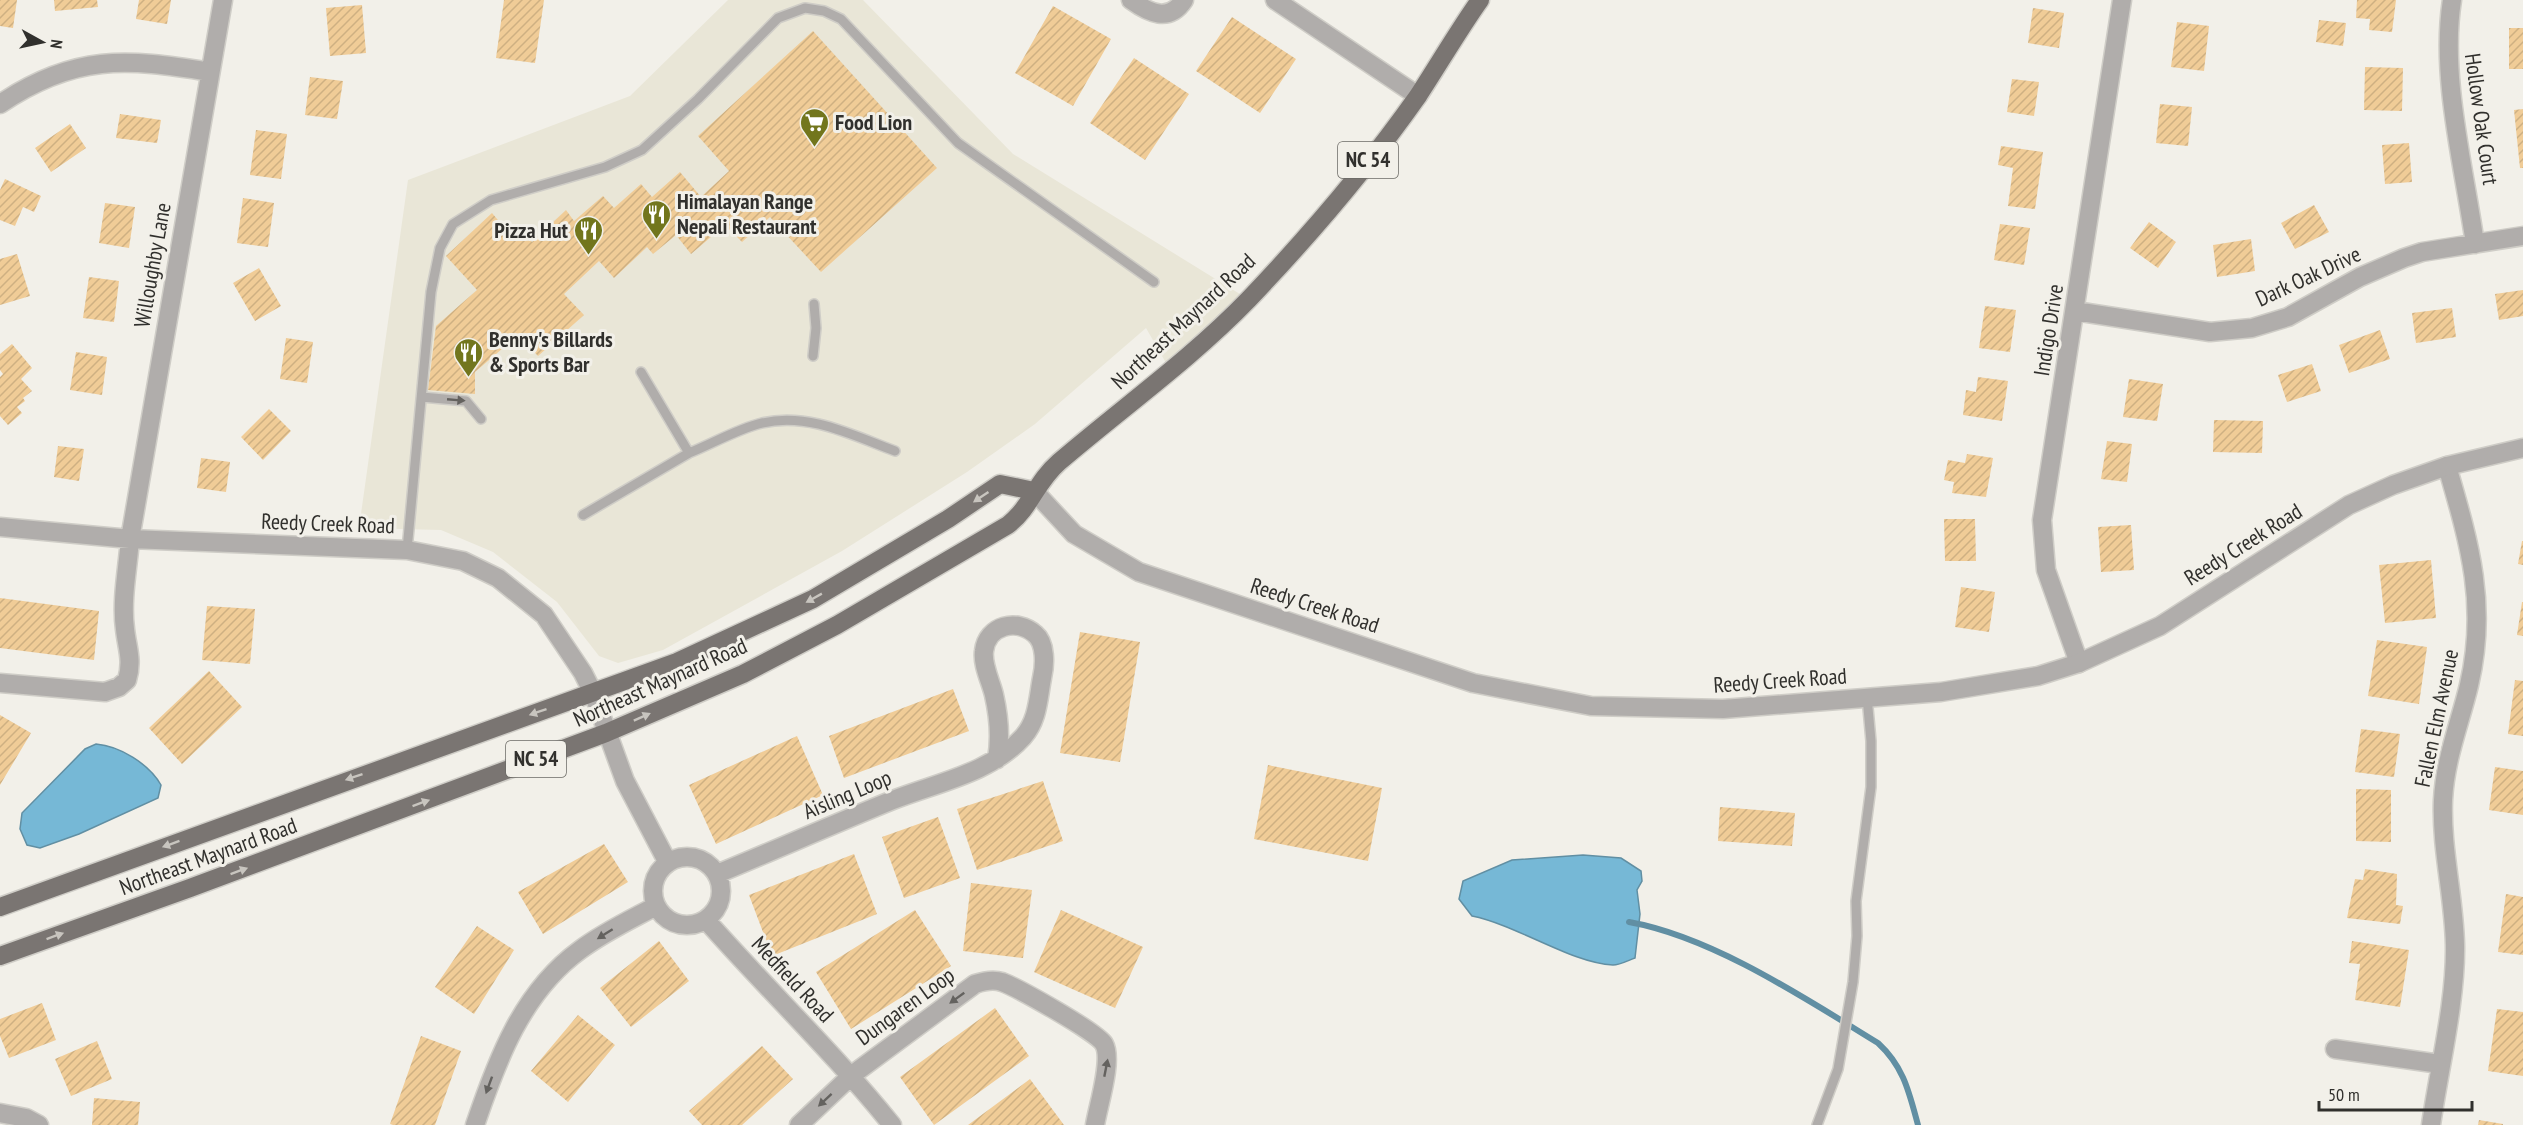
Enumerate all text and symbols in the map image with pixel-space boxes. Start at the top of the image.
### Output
north arrow [12,12,72,72]
text: N [46,38,67,50]
street label: Hollow Oak Court [2459,51,2505,187]
supermarket icon: Food Lion [798,106,830,148]
place label: Food Lion [835,108,912,136]
road number: NC 54 [1338,142,1398,178]
place label: Himalayan Range Nepali Restaurant [677,187,817,240]
restaurant icon: Himalayan Range Nepali Restaurant [640,198,672,240]
street label: Willoughby Lane [127,201,177,329]
restaurant icon: Pizza Hut [573,214,605,256]
place label: Pizza Hut [494,216,569,244]
street label: Dark Oak Drive [2251,240,2365,312]
street label: Northeast Maynard Road [1105,247,1261,395]
street label: Indigo Drive [2027,282,2069,378]
place label: Benny's Billards & Sports Bar [489,325,613,378]
restaurant icon: Benny's Billards & Sports Bar [452,336,484,378]
one-way arrow [446,395,465,405]
one-way arrow [972,491,989,502]
street label: Reedy Creek Road [2179,497,2307,591]
street label: Reedy Creek Road [261,507,395,539]
street label: Reedy Creek Road [1247,571,1383,639]
one-way arrow [806,593,823,603]
street label: Northeast Maynard Road [569,631,751,733]
street label: Fallen Elm Avenue [2408,647,2464,789]
street label: Reedy Creek Road [1712,661,1848,699]
one-way arrow [529,708,547,718]
one-way arrow [634,712,652,722]
road number: NC 54 [506,741,566,777]
street label: Aisling Loop [799,763,895,825]
one-way arrow [345,773,363,783]
one-way arrow [413,798,431,808]
street label: Northeast Maynard Road [115,811,301,901]
one-way arrow [162,840,180,850]
one-way arrow [230,865,248,875]
one-way arrow [596,928,613,939]
street label: Medfield Road [746,930,840,1028]
one-way arrow [46,931,64,941]
street label: Dungaren Loop [850,961,960,1051]
one-way arrow [949,992,965,1004]
one-way arrow [1102,1058,1111,1077]
scale bar [2319,1074,2472,1112]
one-way arrow [483,1076,493,1094]
text: 50 m [2328,1083,2360,1106]
one-way arrow [818,1093,833,1107]

